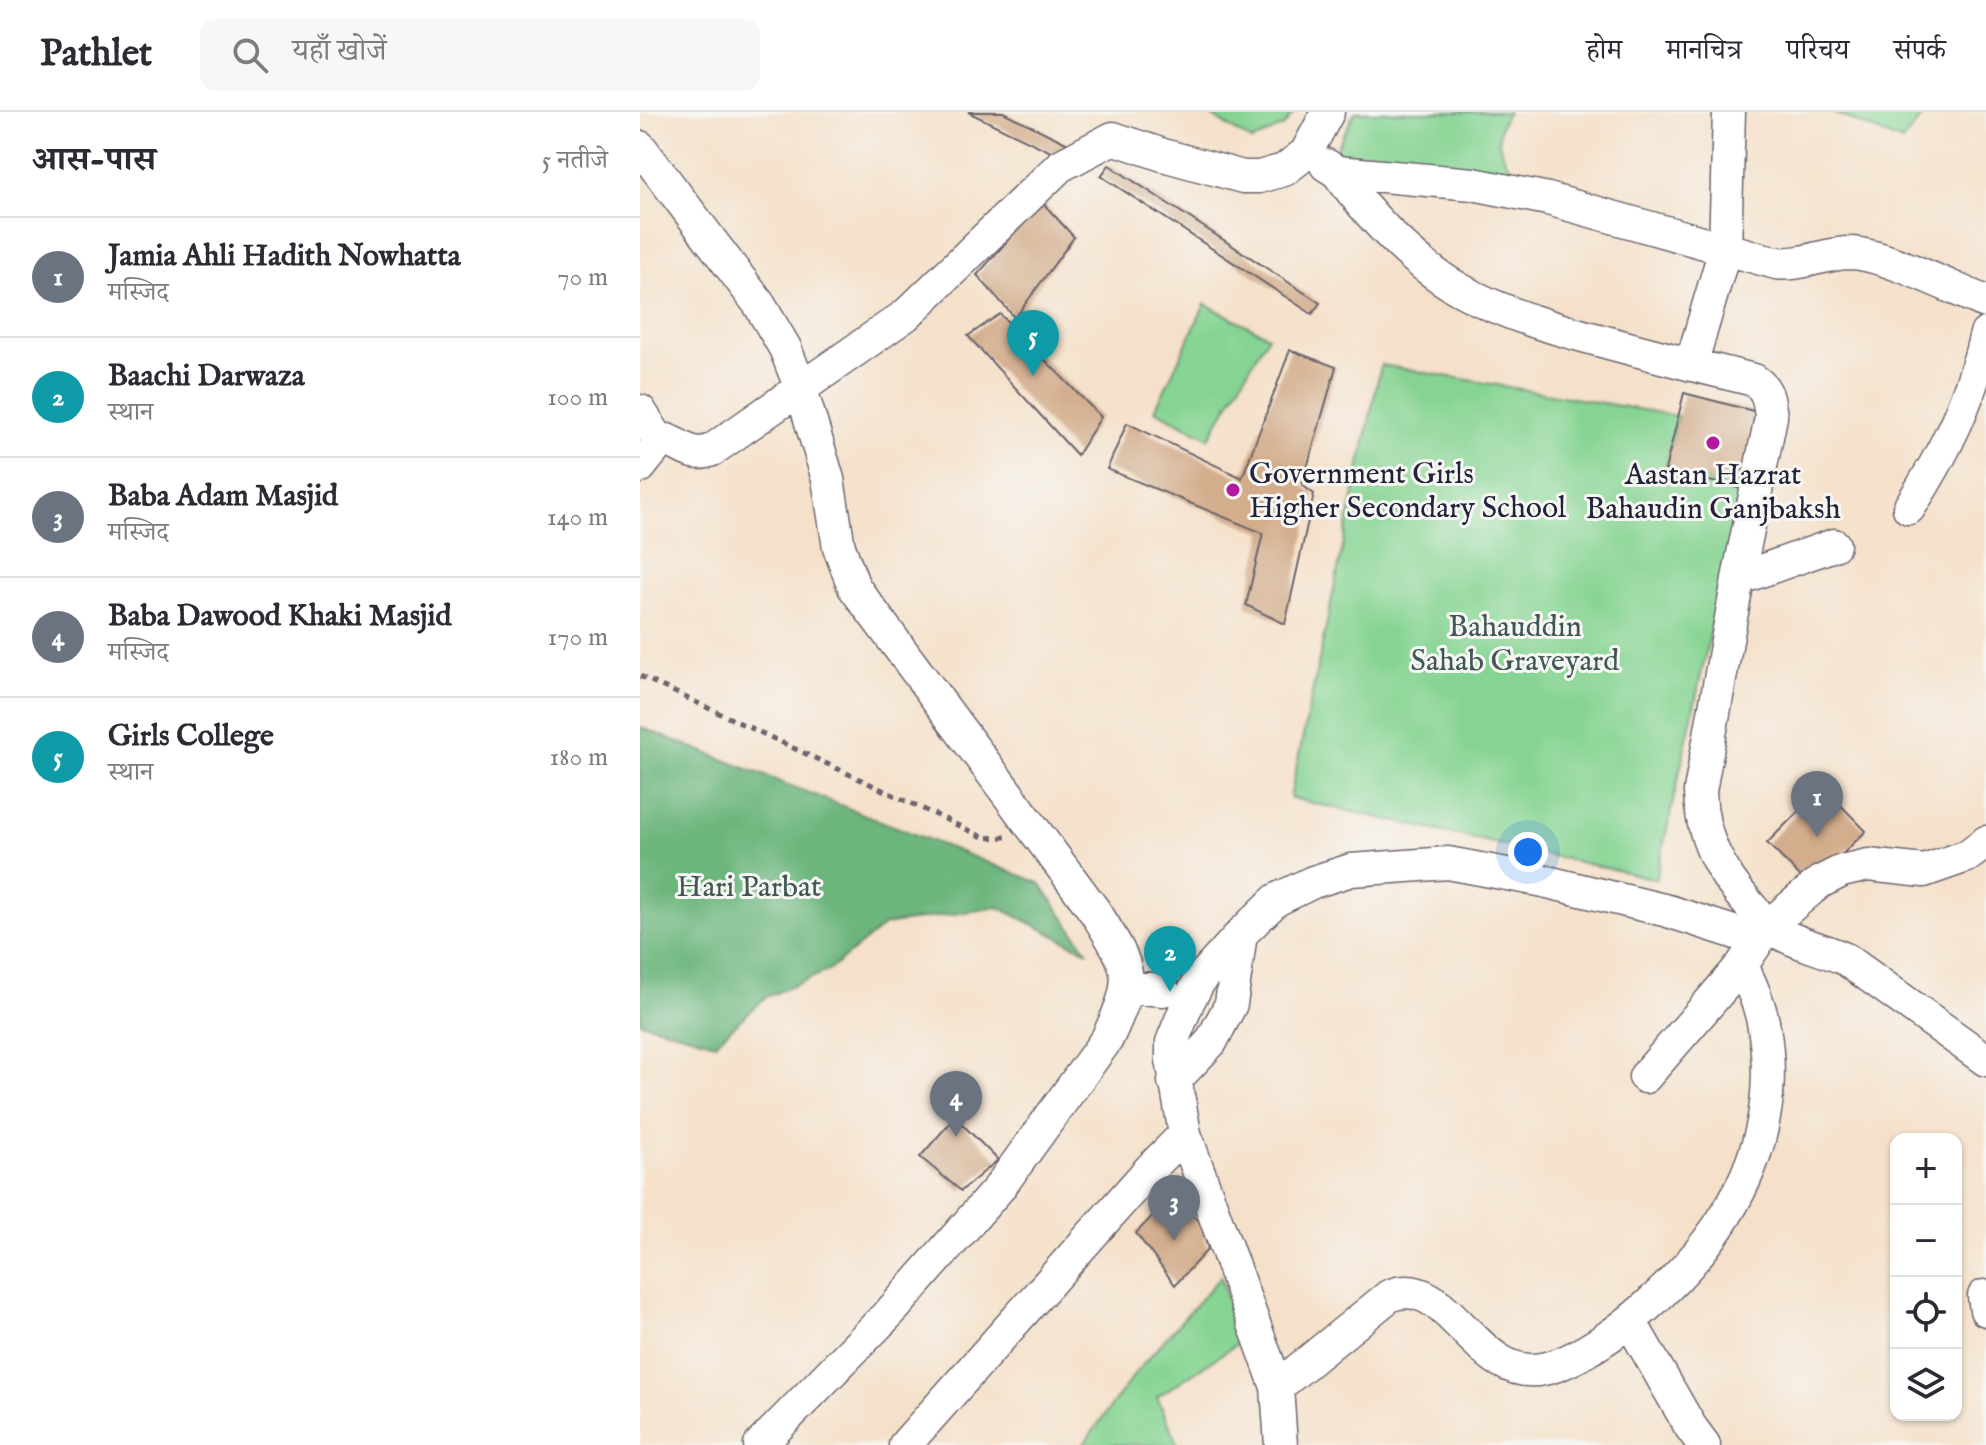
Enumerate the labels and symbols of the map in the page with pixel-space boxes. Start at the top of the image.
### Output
pin: 5 [1007,310,1059,376]
marker: Aastan Hazrat Bahaudin Ganjbaksh [1704,434,1722,452]
place label: Government Girls Higher Secondary School [1249,456,1567,528]
place label: Aastan Hazrat Bahaudin Ganjbaksh [1585,457,1841,529]
marker: Government Girls Higher Secondary School [1224,481,1242,499]
park label: Bahauddin Sahab Graveyard [1411,609,1620,681]
pin: 1 [1791,771,1843,837]
your location [1508,832,1548,872]
park label: Hari Parbat [677,869,821,907]
pin: 2 [1144,926,1196,992]
pin: 4 [930,1071,982,1137]
pin: 3 [1148,1175,1200,1241]

